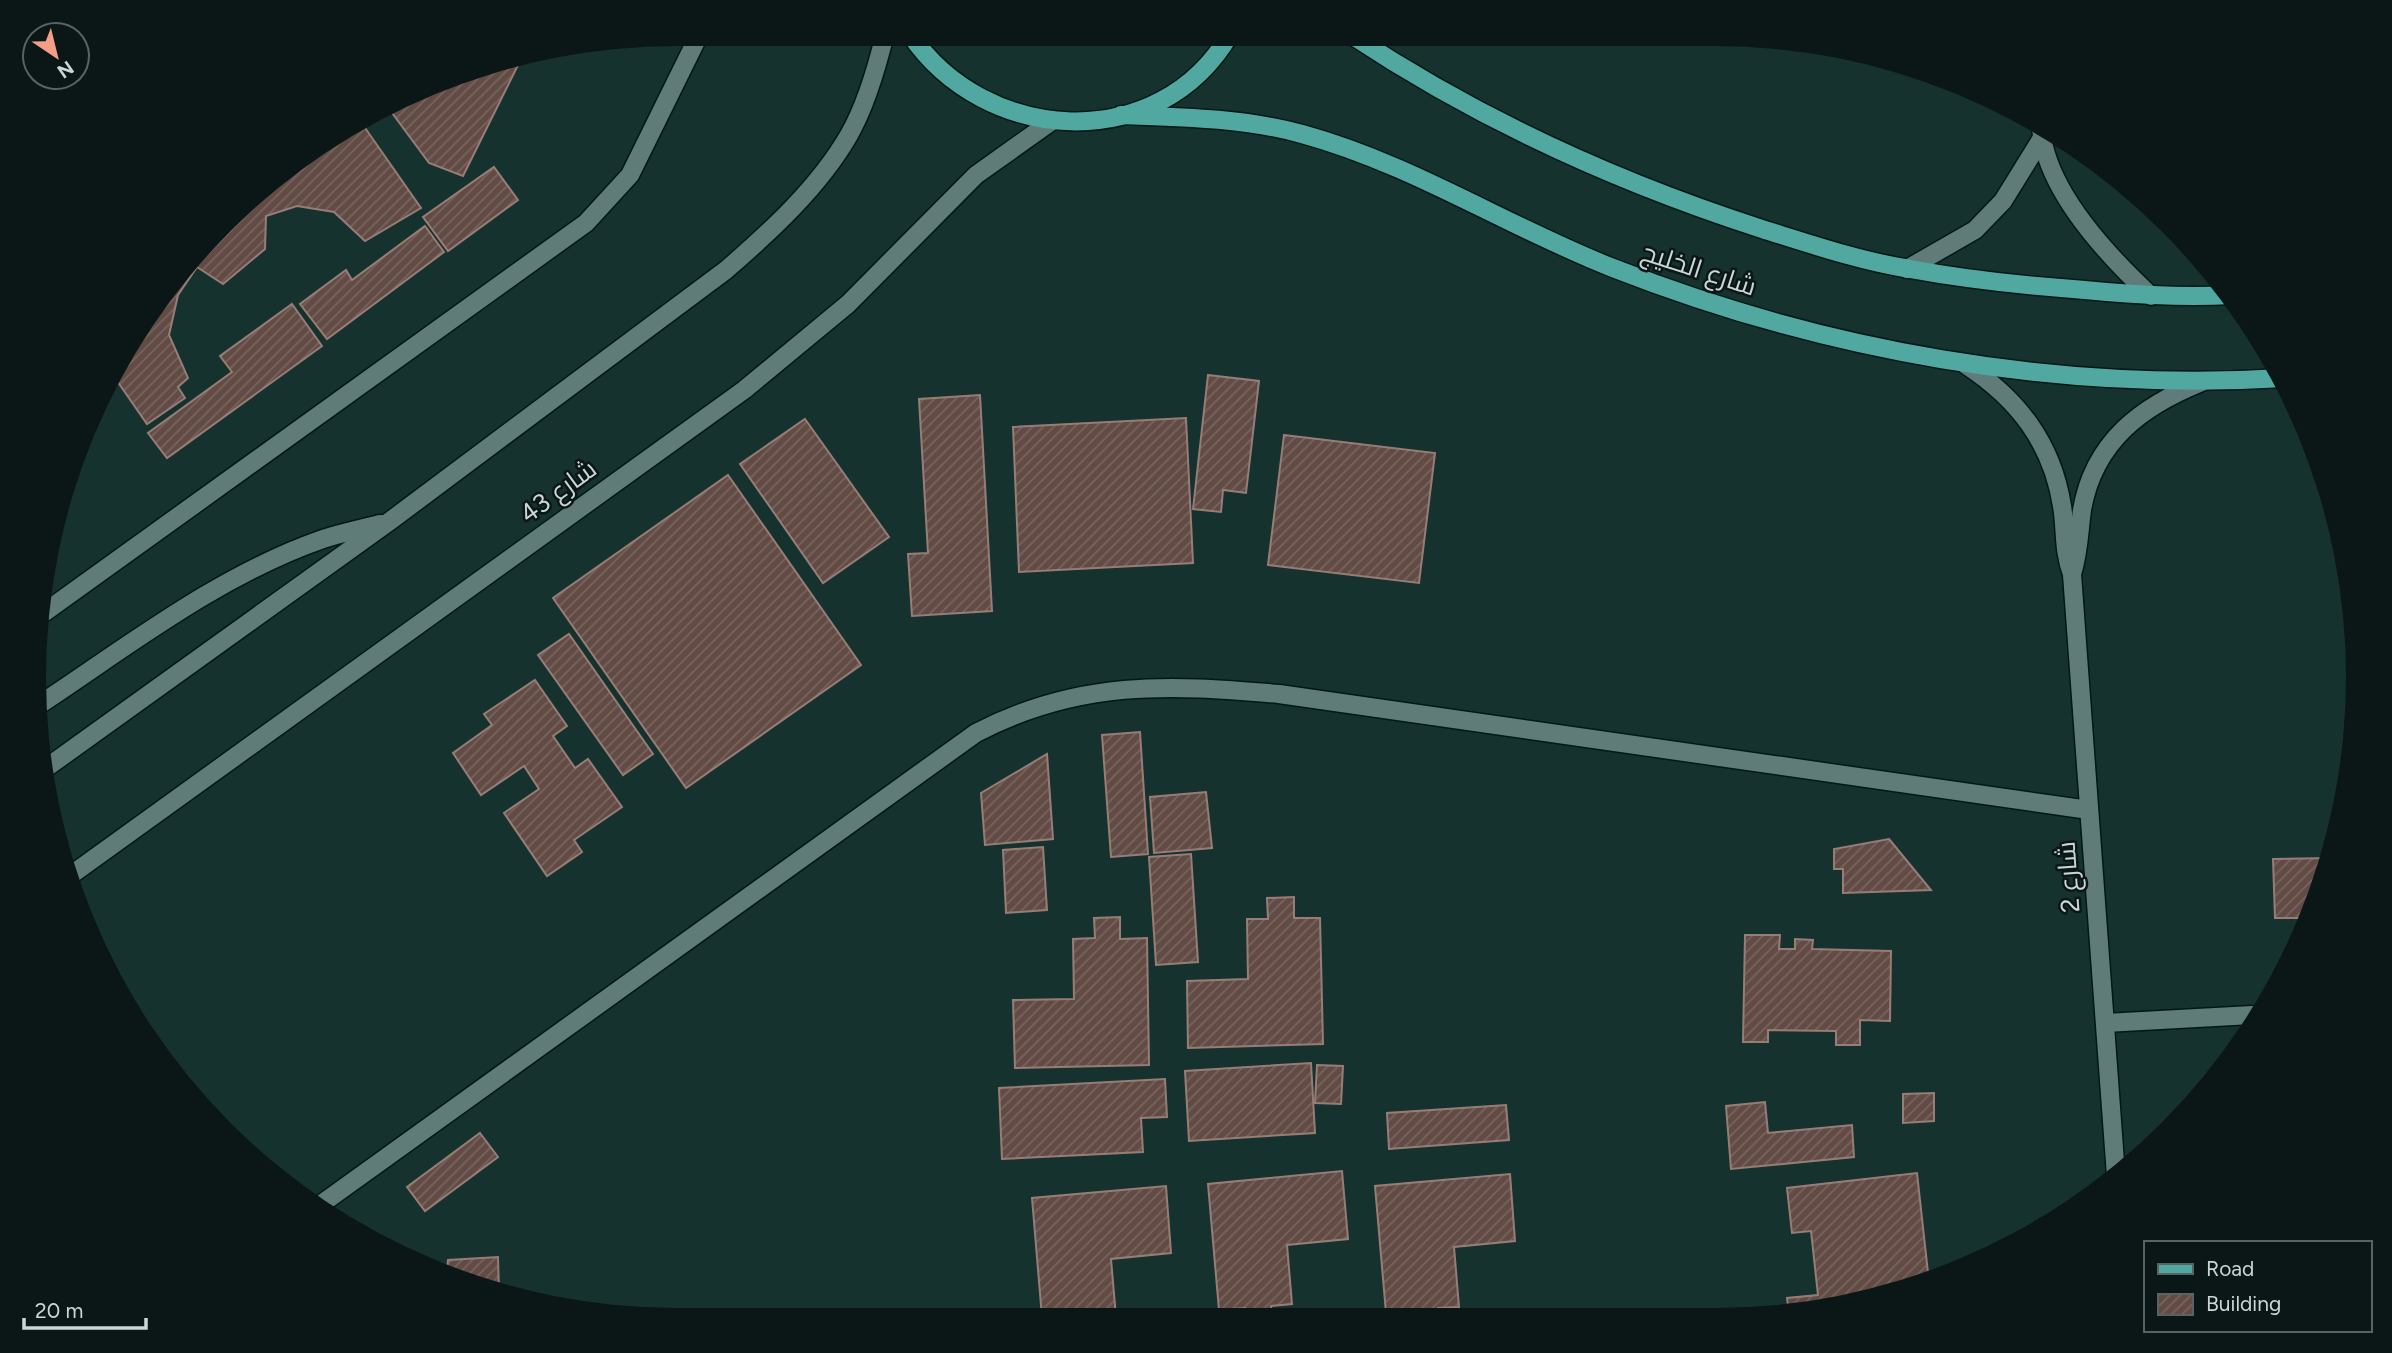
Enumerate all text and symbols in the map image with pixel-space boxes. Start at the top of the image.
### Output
north arrow [21,21,91,91]
text: N [53,56,78,83]
street label: شارع الخليج [1637,235,1760,303]
street label: شارع 43 [513,452,603,530]
street label: شارع 2 [2050,840,2087,914]
legend [2144,1241,2371,1332]
text: Road [2206,1256,2254,1281]
scale bar [24,1286,147,1330]
text: Building [2206,1291,2281,1316]
text: 20 m [35,1298,83,1323]

